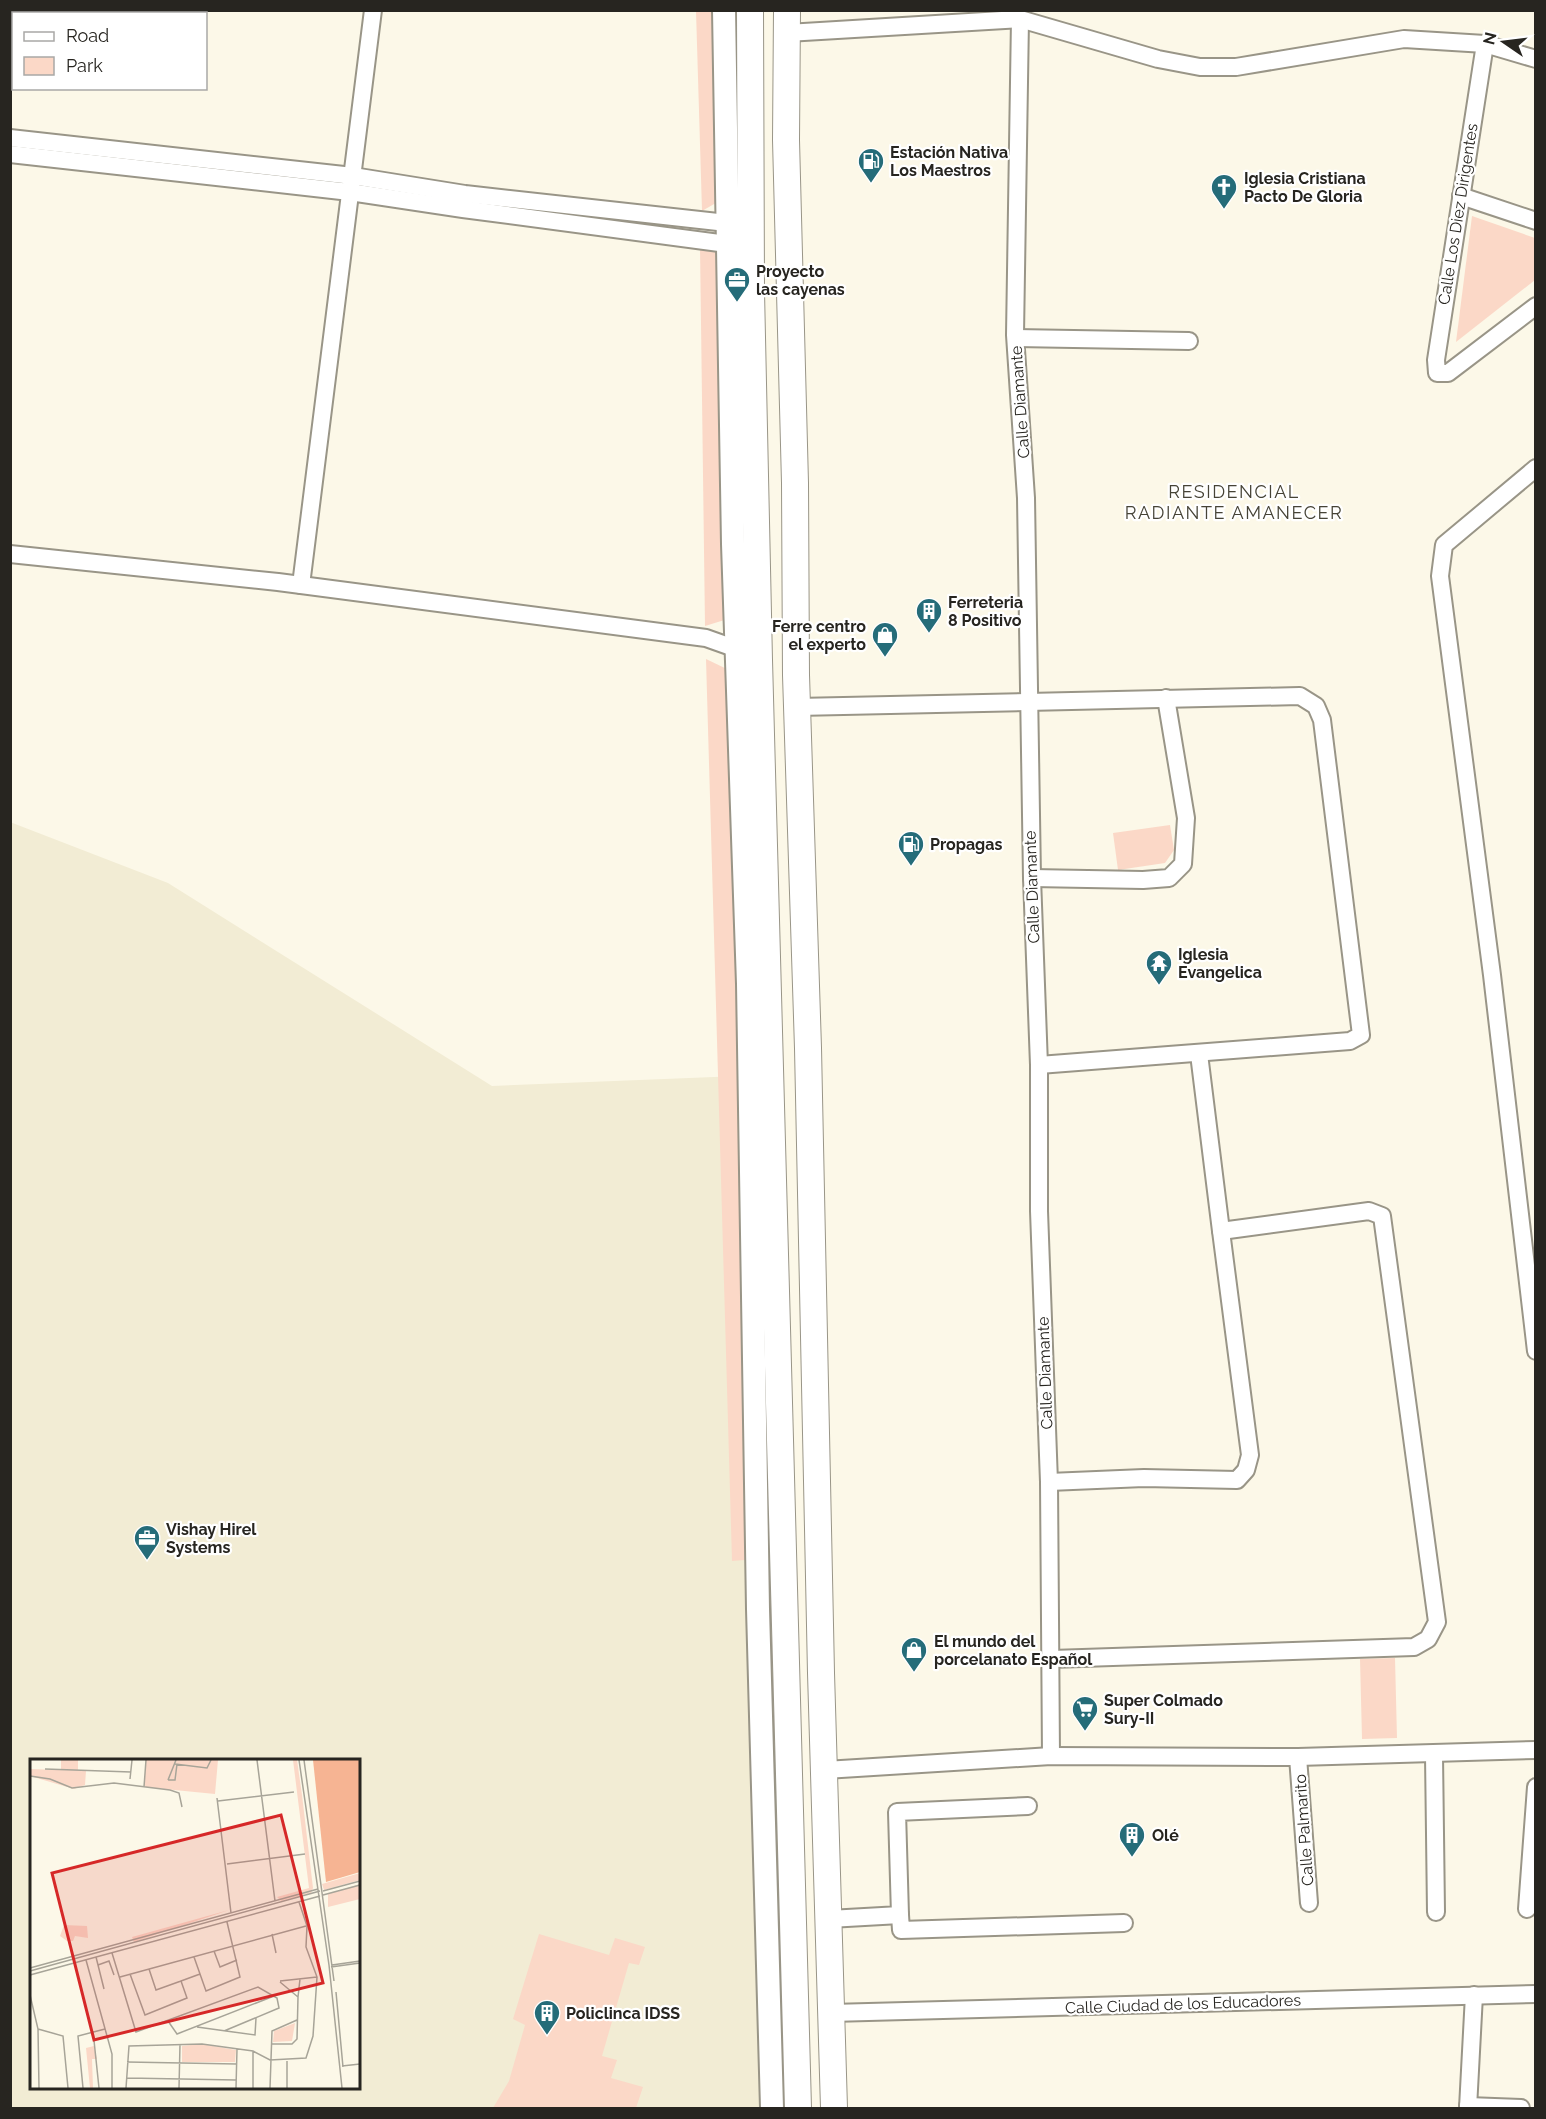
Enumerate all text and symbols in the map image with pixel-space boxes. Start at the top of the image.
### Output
legend [12,12,207,90]
north arrow [1474,12,1534,72]
text: Road [66,25,109,46]
text: N [1479,30,1501,47]
text: Park [66,55,103,76]
street label: Calle Los Diez Dirigentes [1434,122,1482,306]
place label: Estación Nativa Los Maestros [890,143,1008,180]
fuel station icon: Estación Nativa Los Maestros [856,146,886,184]
place label: Iglesia Cristiana Pacto De Gloria [1244,169,1366,206]
church icon: Iglesia Cristiana Pacto De Gloria [1209,172,1239,210]
place label: Proyecto las cayenas [756,262,845,299]
office icon: Proyecto las cayenas [722,265,752,303]
street label: Calle Diamante [1007,345,1033,459]
district label: RESIDENCIAL RADIANTE AMANECER [1125,481,1343,523]
place label: Ferreteria 8 Positivo [948,593,1023,630]
building icon: Ferreteria 8 Positivo [914,596,944,634]
place label: Ferre centro el experto [772,617,866,654]
shop icon: Ferre centro el experto [870,620,900,658]
fuel station icon: Propagas [896,829,926,867]
street label: Calle Diamante [1021,830,1043,944]
place label: Propagas [930,835,1002,854]
place label: Iglesia Evangelica [1178,945,1262,982]
temple icon: Iglesia Evangelica [1144,948,1174,986]
street label: Calle Diamante [1034,1316,1056,1430]
place label: Vishay Hirel Systems [166,1520,257,1557]
office icon: Vishay Hirel Systems [132,1523,162,1561]
place label: El mundo del porcelanato Español [934,1632,1093,1669]
shop icon: El mundo del porcelanato Español [899,1635,929,1673]
place label: Super Colmado Sury-II [1104,1691,1223,1728]
supermarket icon: Super Colmado Sury-II [1070,1694,1100,1732]
inset map [30,1759,360,2089]
street label: Calle Palmarito [1291,1773,1317,1887]
building icon: Olé [1117,1820,1147,1858]
place label: Olé [1152,1826,1179,1845]
street label: Calle Ciudad de los Educadores [1065,1990,1302,2018]
building icon: Policlinca IDSS [532,1998,562,2036]
place label: Policlinca IDSS [566,2004,680,2023]

